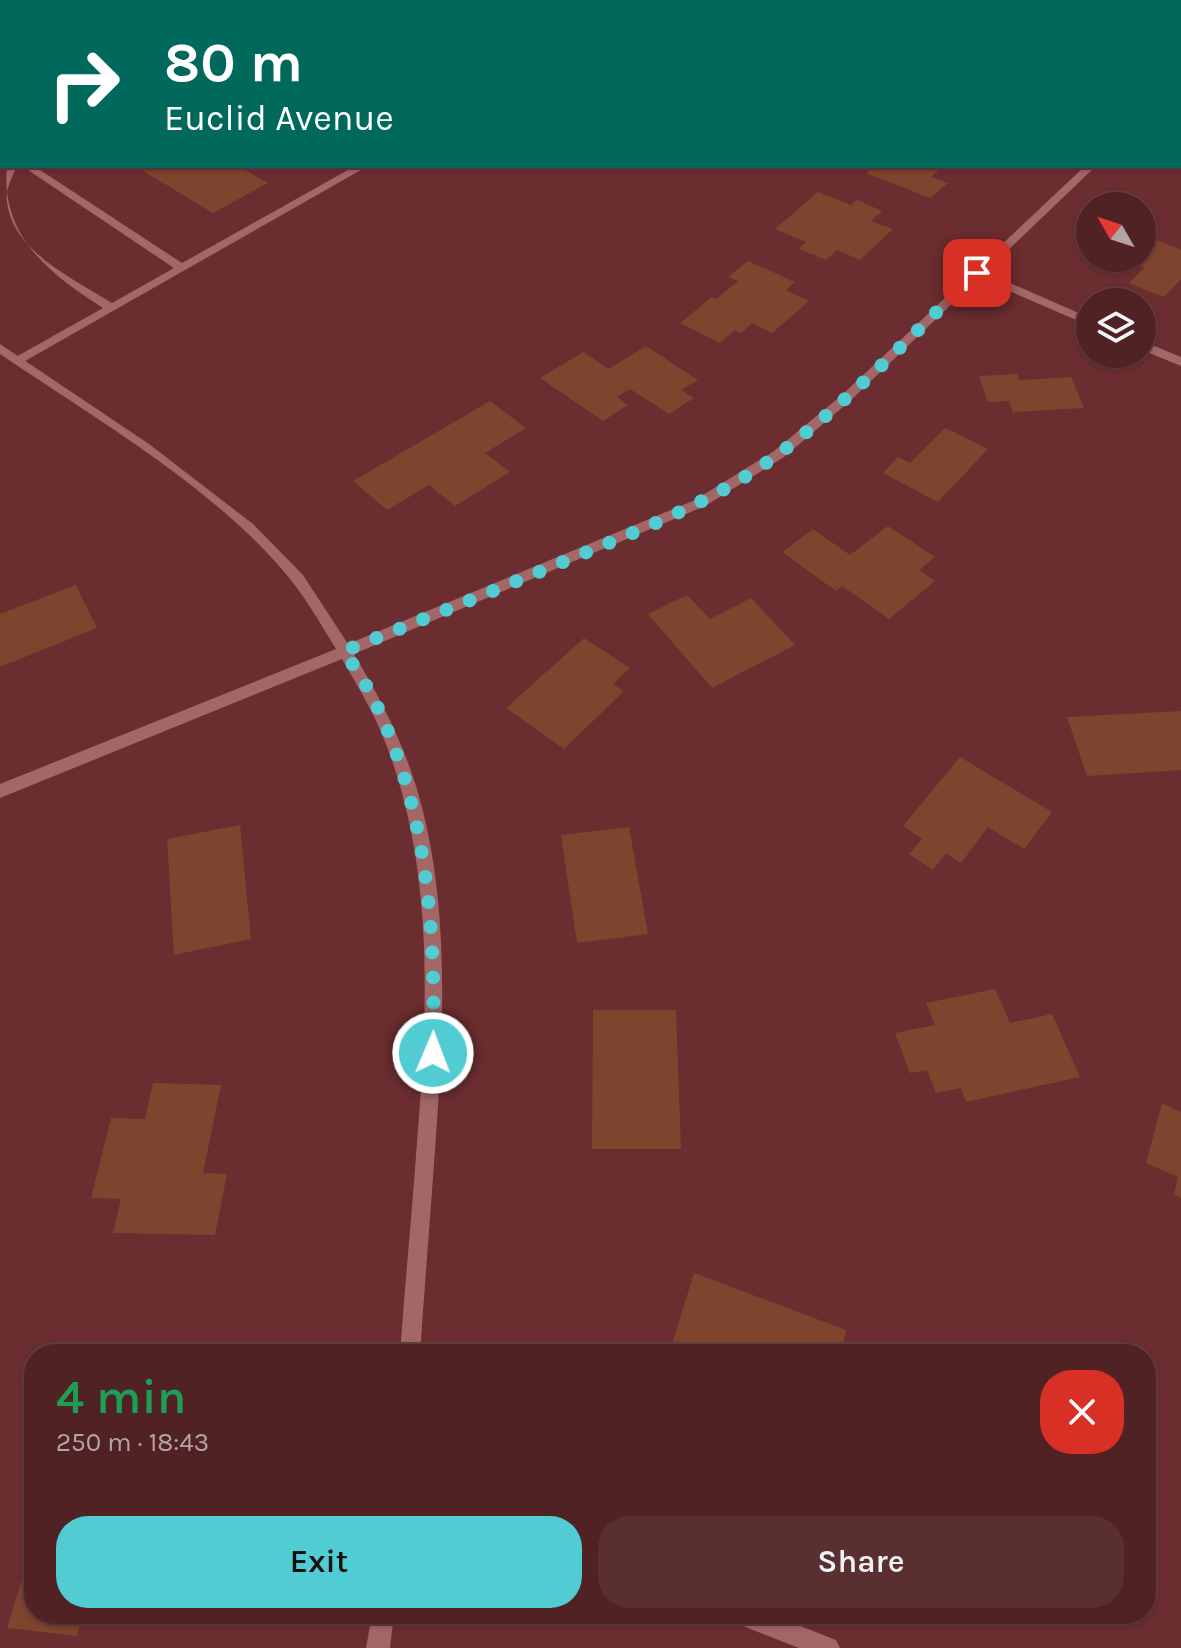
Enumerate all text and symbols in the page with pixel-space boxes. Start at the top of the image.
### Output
text: 80 m [164,30,303,95]
icon: right [32,32,136,136]
text: Euclid Avenue [164,97,394,139]
north arrow [1076,192,1156,272]
map controls [1076,192,1156,368]
pin [943,239,1011,307]
icon: arrive [955,251,999,295]
button: layers [1076,288,1156,368]
position arrow [391,1011,475,1095]
text: 4 min [56,1369,186,1425]
button: close [1040,1370,1124,1454]
text: 250 m · 18:43 [56,1427,209,1458]
button: Exit [56,1516,582,1608]
button: Share [598,1516,1124,1608]

